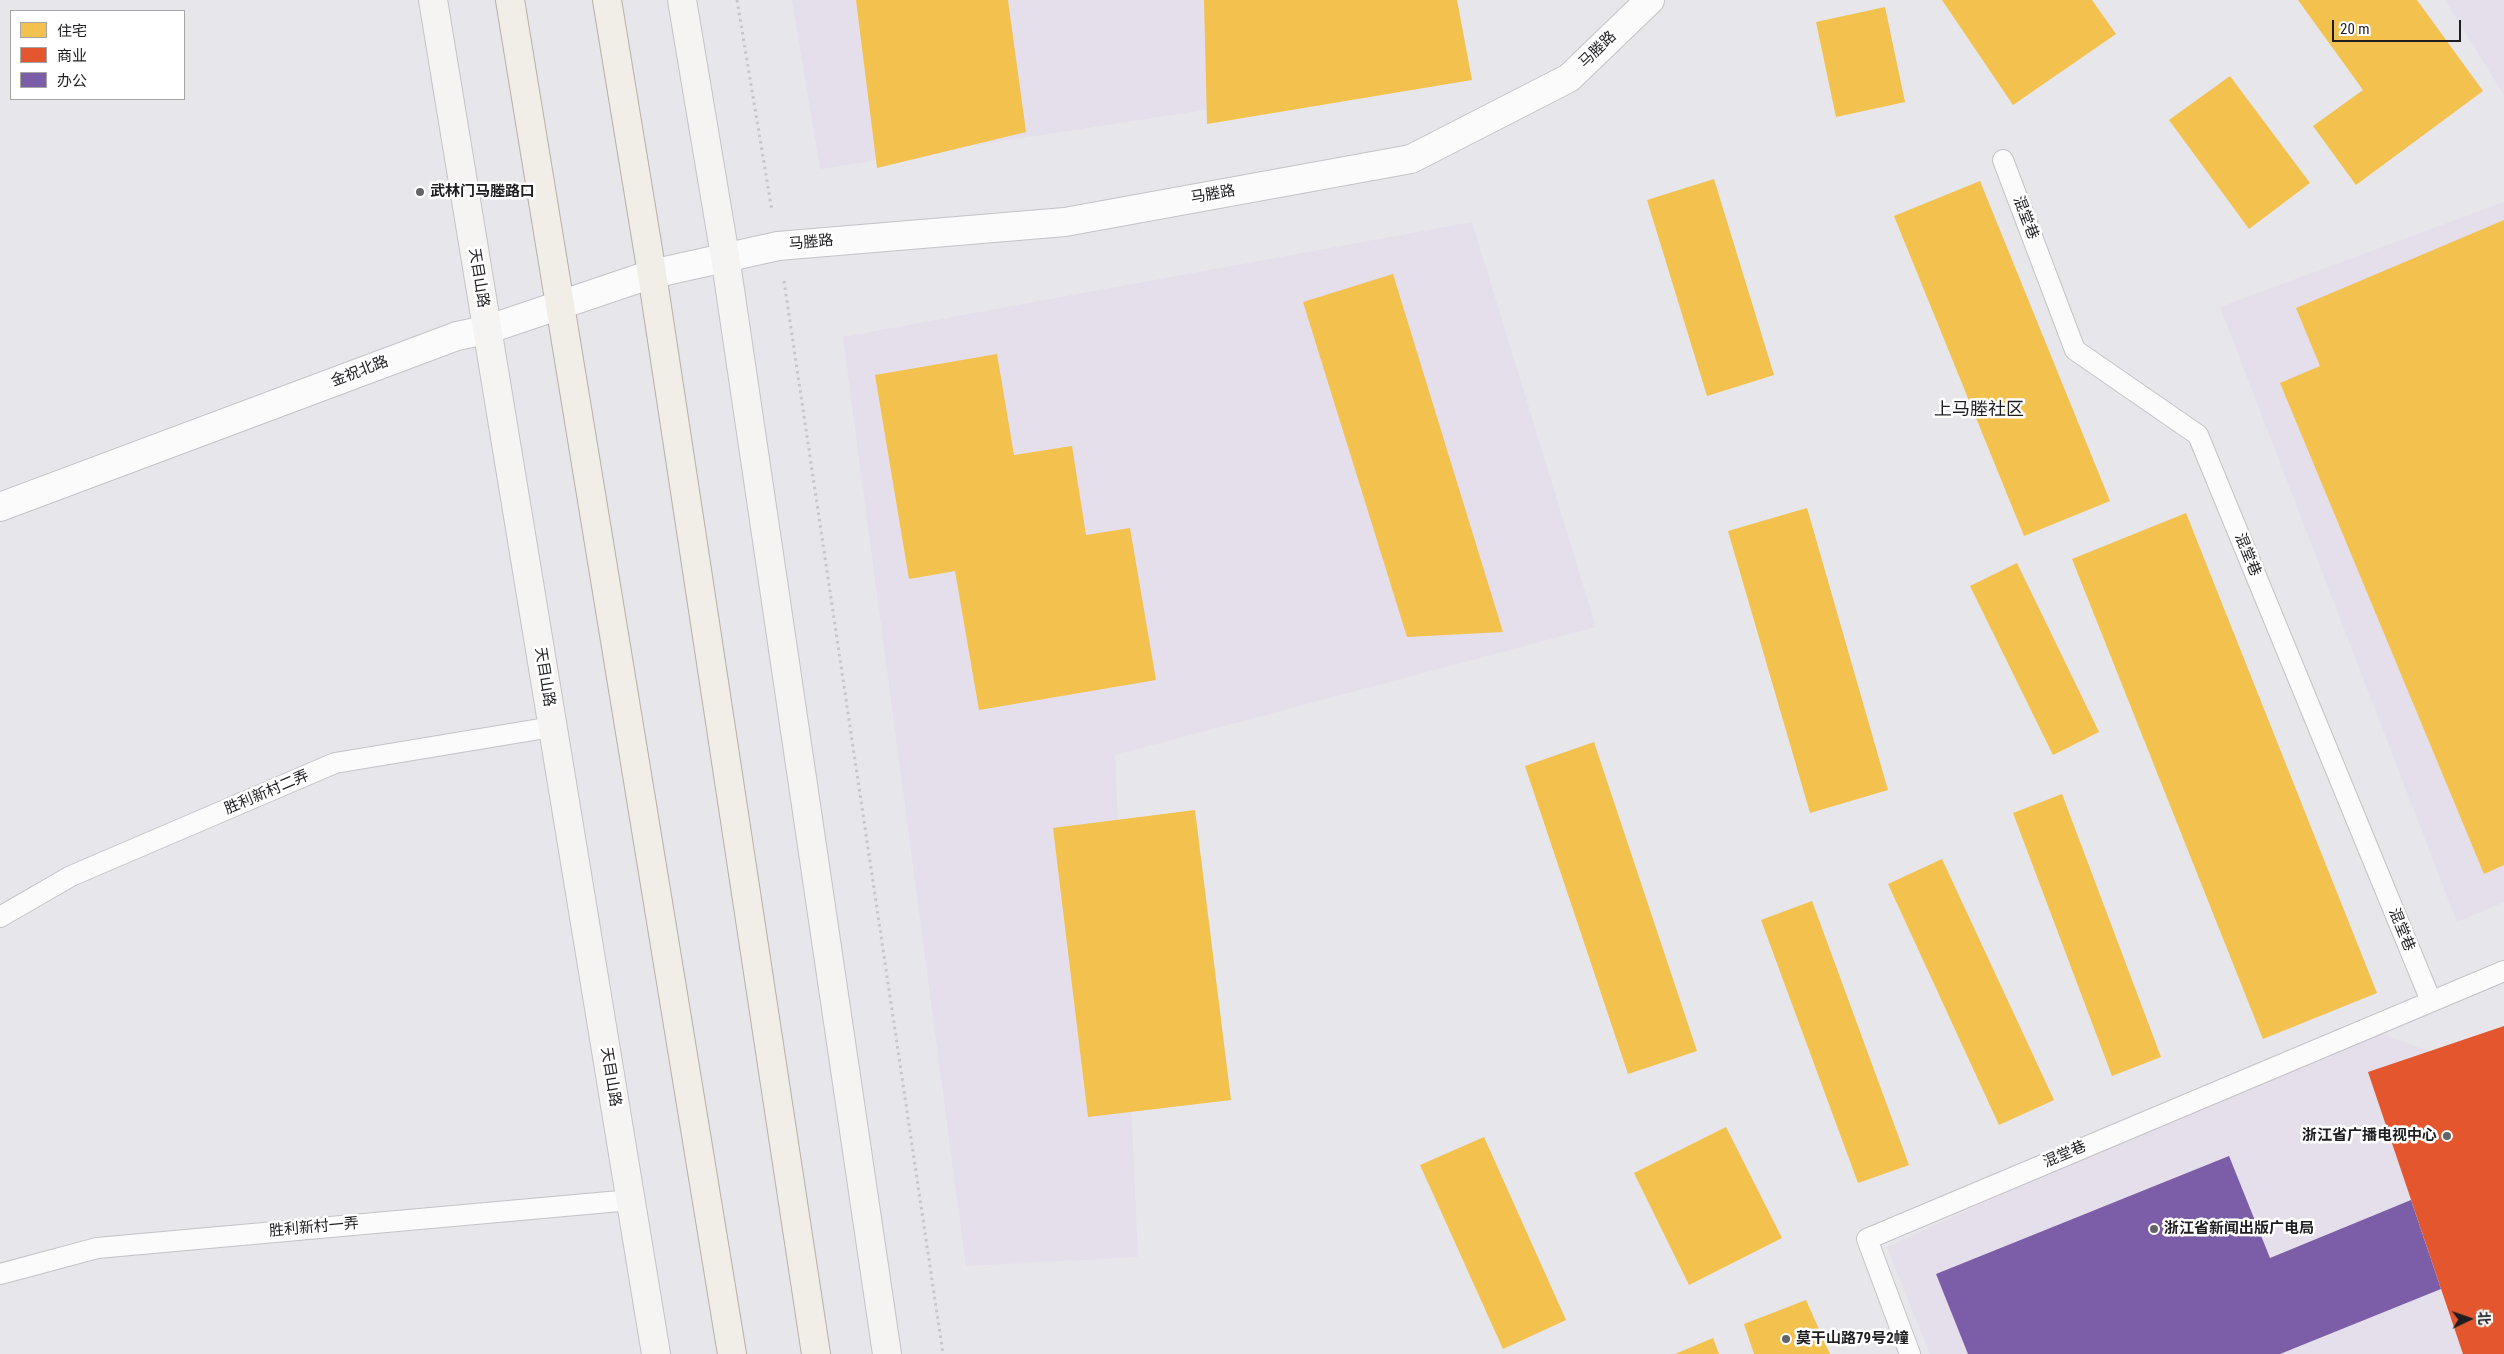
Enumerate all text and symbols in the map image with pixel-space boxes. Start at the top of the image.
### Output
legend [10,10,185,100]
scale bar [2334,10,2463,42]
text: 20 m [2340,20,2370,38]
text: 住宅 [57,22,87,40]
street label: 马塍路 [1576,28,1620,72]
text: 商业 [57,47,87,65]
text: 办公 [57,72,87,90]
street label: 马塍路 [1189,182,1237,208]
place label: 武林门马塍路口 [430,183,535,201]
marker: 武林门马塍路口 [414,186,426,198]
street label: 混堂巷 [2009,194,2041,242]
street label: 马塍路 [788,232,834,254]
street label: 天目山路 [464,247,492,309]
street label: 金祝北路 [329,353,391,391]
district label: 上马塍社区 [1934,399,2024,421]
street label: 混堂巷 [2230,531,2264,579]
street label: 天目山路 [530,646,558,708]
street label: 胜利新村二弄 [222,767,312,819]
street label: 混堂巷 [2384,906,2418,954]
street label: 天目山路 [596,1046,624,1108]
place label: 浙江省广播电视中心 [2302,1127,2437,1145]
marker: 浙江省广播电视中心 [2441,1130,2453,1142]
street label: 混堂巷 [2041,1138,2089,1172]
street label: 胜利新村一弄 [268,1215,360,1241]
place label: 浙江省新闻出版广电局 [2164,1220,2314,1238]
marker: 浙江省新闻出版广电局 [2148,1223,2160,1235]
north arrow [2444,1294,2494,1344]
text: 北 [2476,1311,2492,1326]
place label: 莫干山路79号2幢 [1796,1330,1909,1348]
marker: 莫干山路79号2幢 [1780,1333,1792,1345]

